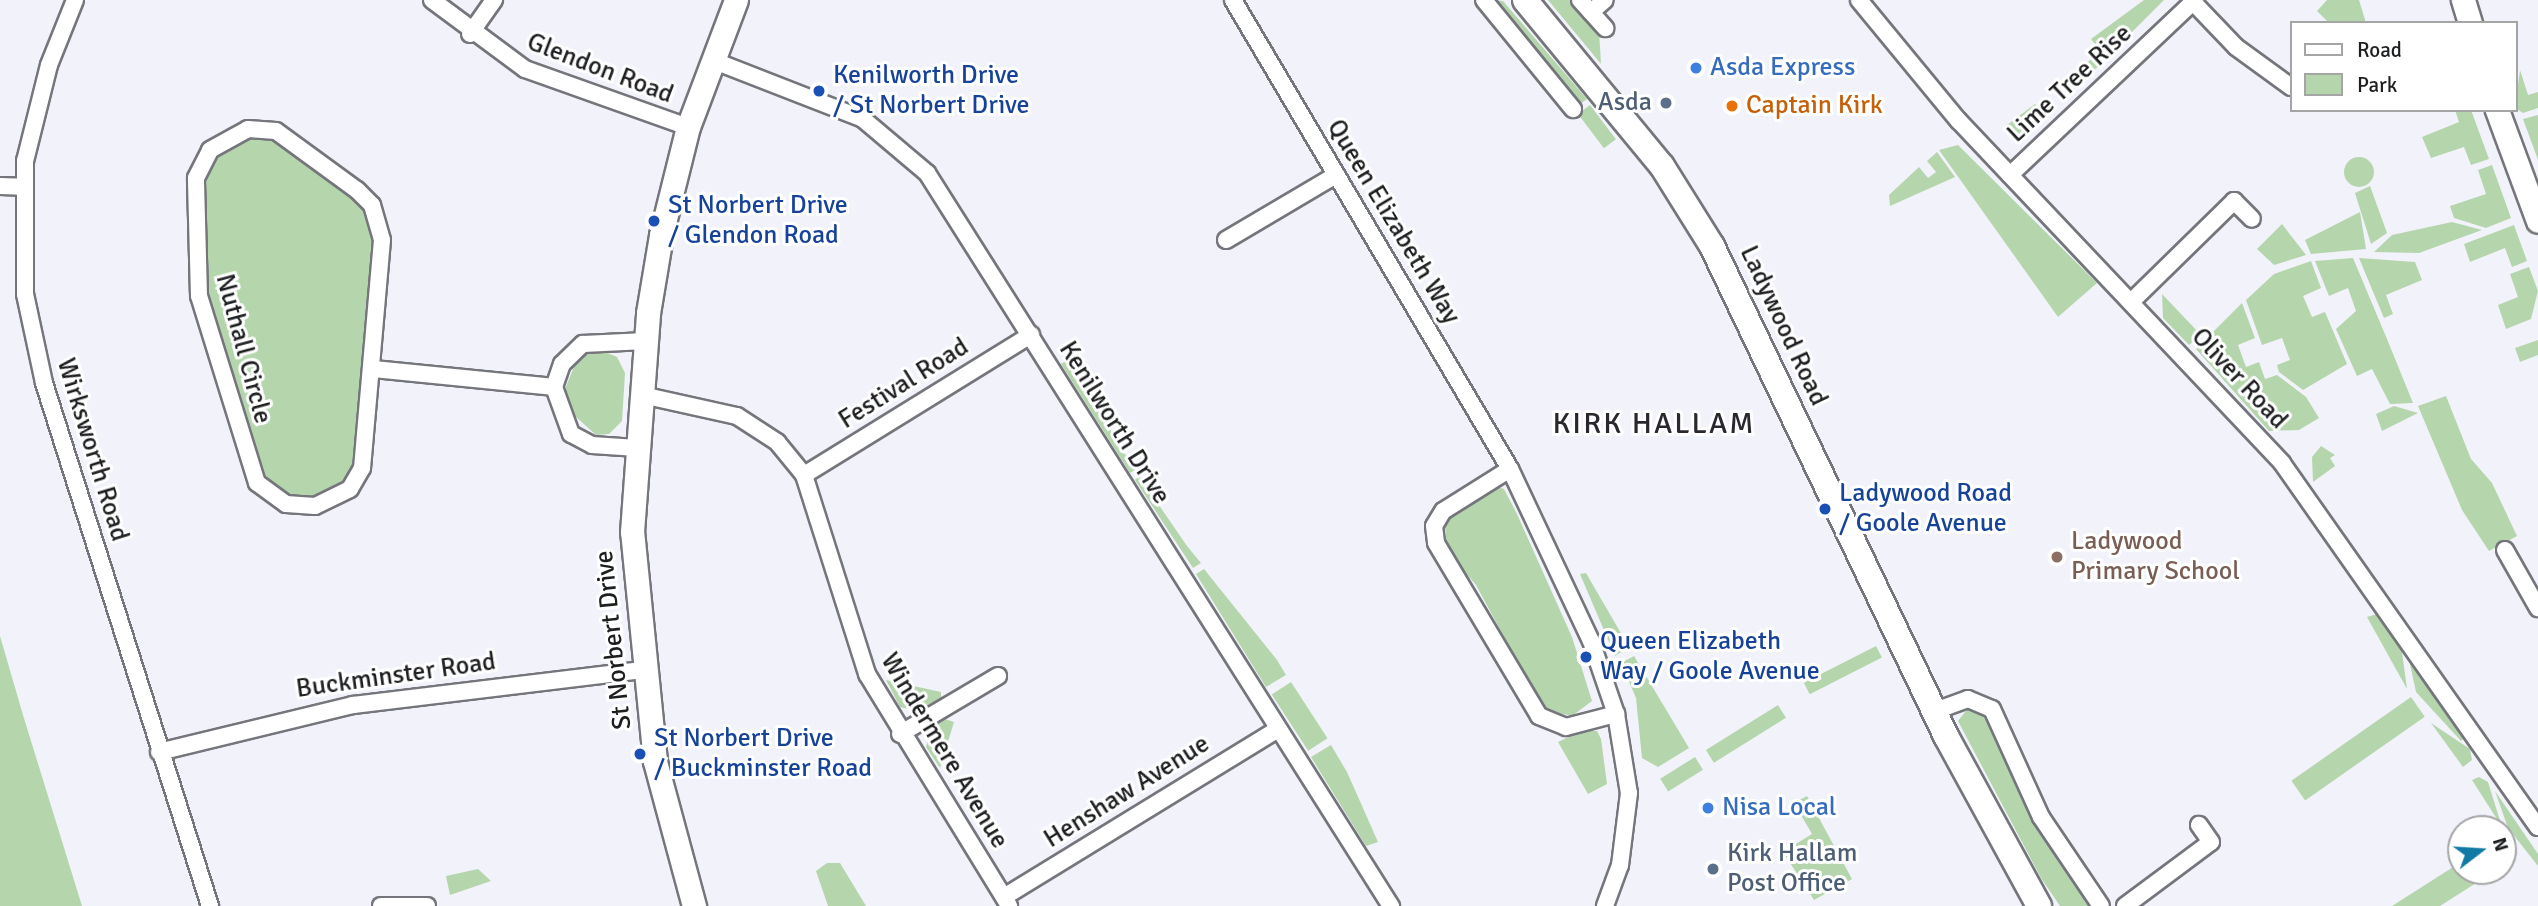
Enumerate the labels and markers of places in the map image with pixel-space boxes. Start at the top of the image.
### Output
place label: Asda Express [1710,52,1855,84]
place label: Kenilworth Drive / St Norbert Drive [833,60,1030,122]
marker: Asda Express [1688,60,1704,76]
marker: Kenilworth Drive / St Norbert Drive [811,83,827,99]
place label: Asda [1598,87,1652,119]
place label: Captain Kirk [1746,90,1883,122]
marker: Asda [1658,95,1674,111]
marker: Captain Kirk [1724,98,1740,114]
place label: St Norbert Drive / Glendon Road [668,190,848,252]
marker: St Norbert Drive / Glendon Road [646,213,662,229]
place label: Ladywood Road / Goole Avenue [1839,478,2012,540]
marker: Ladywood Road / Goole Avenue [1817,501,1833,517]
place label: Ladywood Primary School [2071,526,2240,588]
marker: Ladywood Primary School [2049,549,2065,565]
place label: Queen Elizabeth Way / Goole Avenue [1600,626,1820,688]
marker: Queen Elizabeth Way / Goole Avenue [1578,649,1594,665]
place label: St Norbert Drive / Buckminster Road [654,723,872,784]
marker: St Norbert Drive / Buckminster Road [632,746,648,762]
place label: Nisa Local [1722,792,1836,824]
marker: Nisa Local [1700,800,1716,816]
place label: Kirk Hallam Post Office [1727,838,1858,900]
marker: Kirk Hallam Post Office [1705,861,1721,877]

